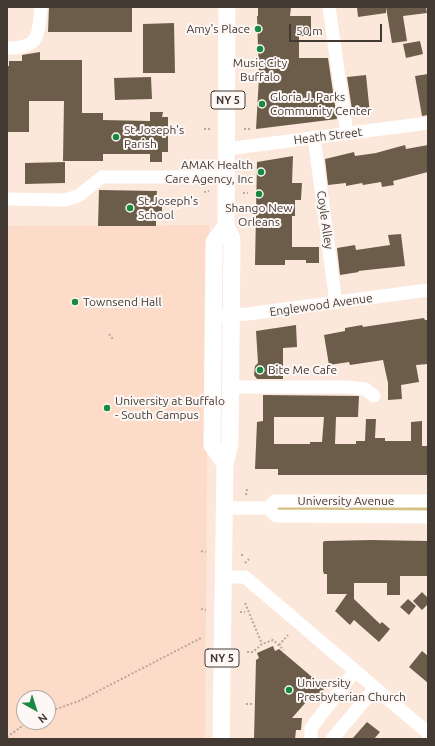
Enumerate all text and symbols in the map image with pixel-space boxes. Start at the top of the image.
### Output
scale bar [291,16,384,42]
place label: Amy's Place [187,22,250,36]
marker: Amy's Place [253,24,263,34]
text: 50 m [296,24,323,37]
marker: Music City Buffalo [255,44,265,54]
place label: Music City Buffalo [233,56,287,84]
place label: Gloria J. Parks Community Center [270,90,372,118]
road number: NY 5 [211,91,245,109]
marker: Gloria J. Parks Community Center [257,99,267,109]
place label: St Joseph's Parish [124,123,184,151]
street label: Heath Street [293,125,363,147]
marker: St Joseph's Parish [111,132,121,142]
place label: AMAK Health Care Agency, Inc [165,158,253,186]
marker: AMAK Health Care Agency, Inc [256,167,266,177]
marker: Shango New Orleans [254,189,264,199]
street label: Coyle Alley [314,190,336,250]
place label: St Joseph's School [138,194,198,222]
place label: Shango New Orleans [225,201,293,229]
marker: St Joseph's School [125,203,135,213]
street label: Englewood Avenue [269,291,373,319]
place label: Townsend Hall [83,295,162,309]
marker: Townsend Hall [70,297,80,307]
place label: Bite Me Cafe [268,363,337,377]
marker: Bite Me Cafe [255,365,265,375]
place label: University at Buffalo - South Campus [115,394,225,422]
marker: University at Buffalo - South Campus [102,403,112,413]
street label: University Avenue [298,494,394,508]
road number: NY 5 [205,649,239,667]
place label: University Presbyterian Church [297,676,406,704]
marker: University Presbyterian Church [284,685,294,695]
north arrow [16,690,56,730]
text: N [36,711,50,726]

